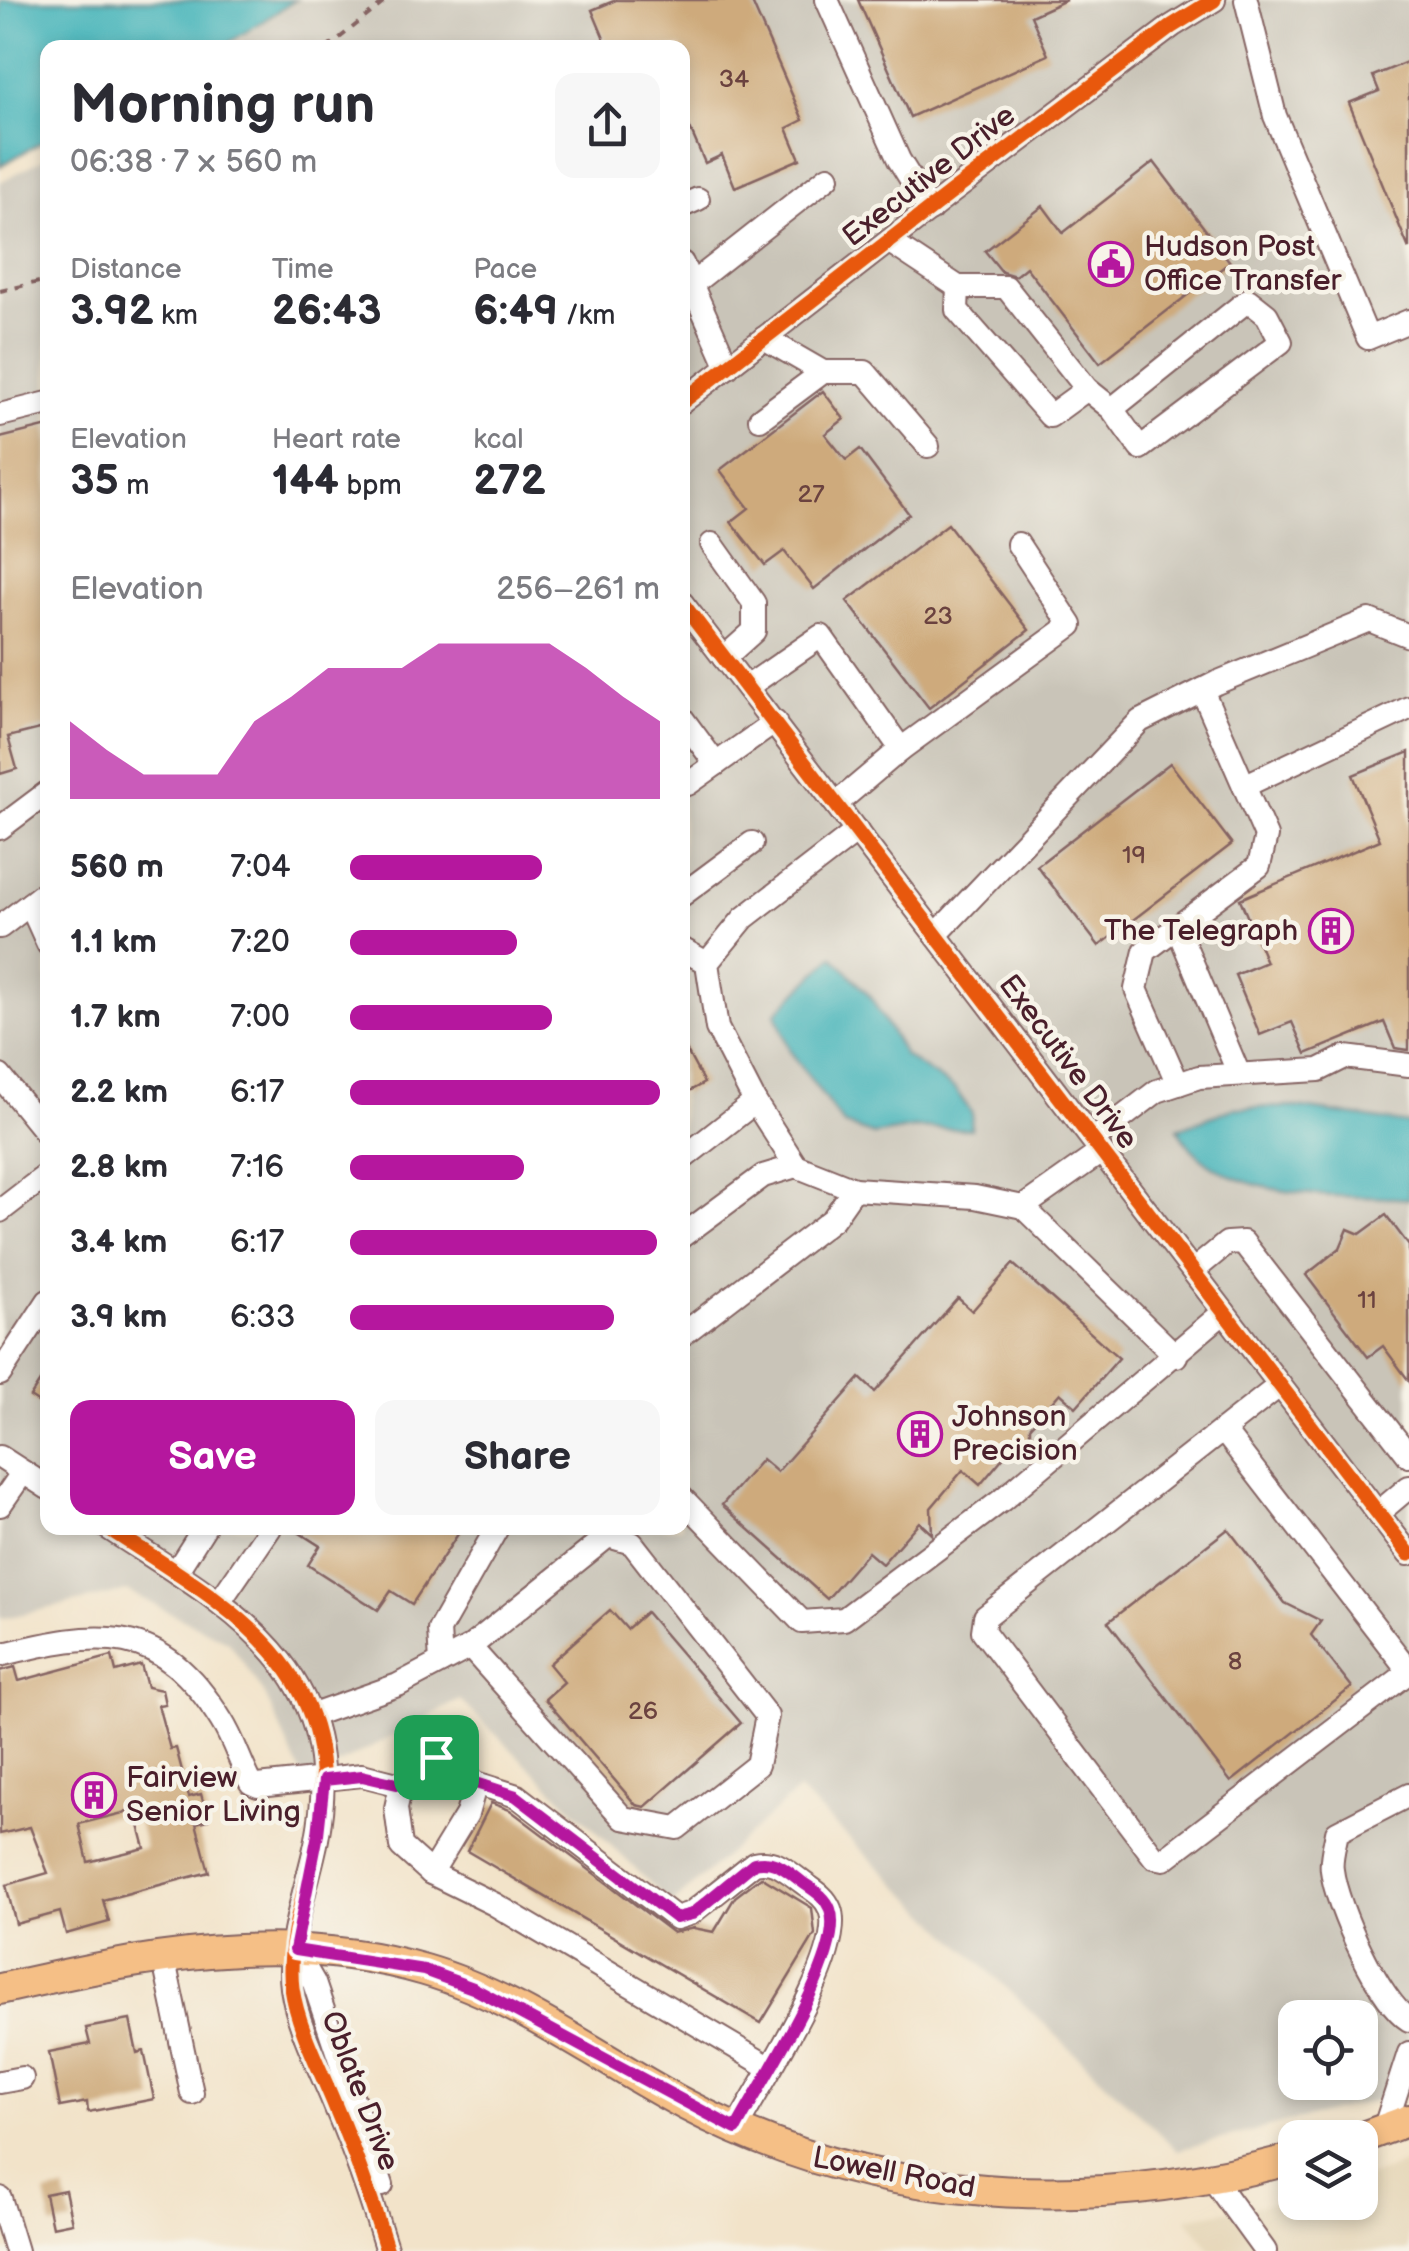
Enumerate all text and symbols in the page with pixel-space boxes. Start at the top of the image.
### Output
house number: 34 [719,64,749,95]
text: Morning run [70,72,375,139]
button: share [555,73,660,178]
street label: Executive Drive [836,97,1022,255]
text: 06:38 · 7 × 560 m [70,143,317,182]
place label: Hudson Post Office Transfer [1144,229,1343,299]
public building icon: Hudson Post Office Transfer [1088,241,1134,287]
text: Distance [70,253,182,286]
text: Time [272,253,334,286]
text: Pace [473,253,537,286]
text: 3.92 [70,286,154,337]
text: 26:43 [272,286,382,337]
text: 6:49 [473,286,558,337]
text: km [154,299,198,332]
text: /km [558,299,615,332]
text: Elevation [70,423,187,456]
text: Heart rate [272,423,401,456]
text: kcal [473,423,524,456]
text: 35 [70,456,119,507]
text: 144 [272,456,339,507]
text: 272 [473,456,546,507]
text: m [119,469,149,502]
text: bpm [339,469,402,502]
house number: 27 [797,479,825,510]
text: Elevation [70,570,203,609]
text: 256–261 m [496,570,660,609]
house number: 23 [923,601,953,632]
house number: 19 [1122,840,1146,871]
text: 560 m [70,848,164,887]
text: 7:04 [230,848,291,887]
building icon: The Telegraph [1308,908,1354,954]
place label: The Telegraph [1104,913,1298,949]
text: 1.1 km [70,923,157,962]
text: 7:20 [230,923,290,962]
street label: Executive Drive [991,968,1145,1156]
text: 1.7 km [70,998,161,1037]
text: 7:00 [230,998,290,1037]
text: 2.2 km [70,1073,168,1112]
text: 6:17 [230,1073,284,1112]
text: 2.8 km [70,1148,168,1187]
text: 7:16 [230,1148,284,1187]
text: 3.4 km [70,1223,167,1262]
text: 6:17 [230,1223,284,1262]
house number: 11 [1357,1285,1377,1316]
text: 3.9 km [70,1298,167,1337]
text: 6:33 [230,1298,295,1337]
place label: Johnson Precision [952,1399,1078,1469]
button: Save [70,1400,355,1515]
button: Share [375,1400,660,1515]
building icon: Johnson Precision [897,1411,943,1457]
house number: 8 [1228,1646,1242,1677]
house number: 26 [628,1696,658,1727]
pin [394,1715,479,1800]
icon: arrive [409,1730,464,1785]
place label: Fairview Senior Living [126,1760,301,1830]
building icon: Fairview Senior Living [71,1772,117,1818]
map controls [1278,2000,1378,2220]
button: locate [1278,2000,1378,2100]
street label: Oblate Drive [313,2006,407,2176]
button: layers [1278,2120,1378,2220]
street label: Lowell Road [810,2140,978,2206]

